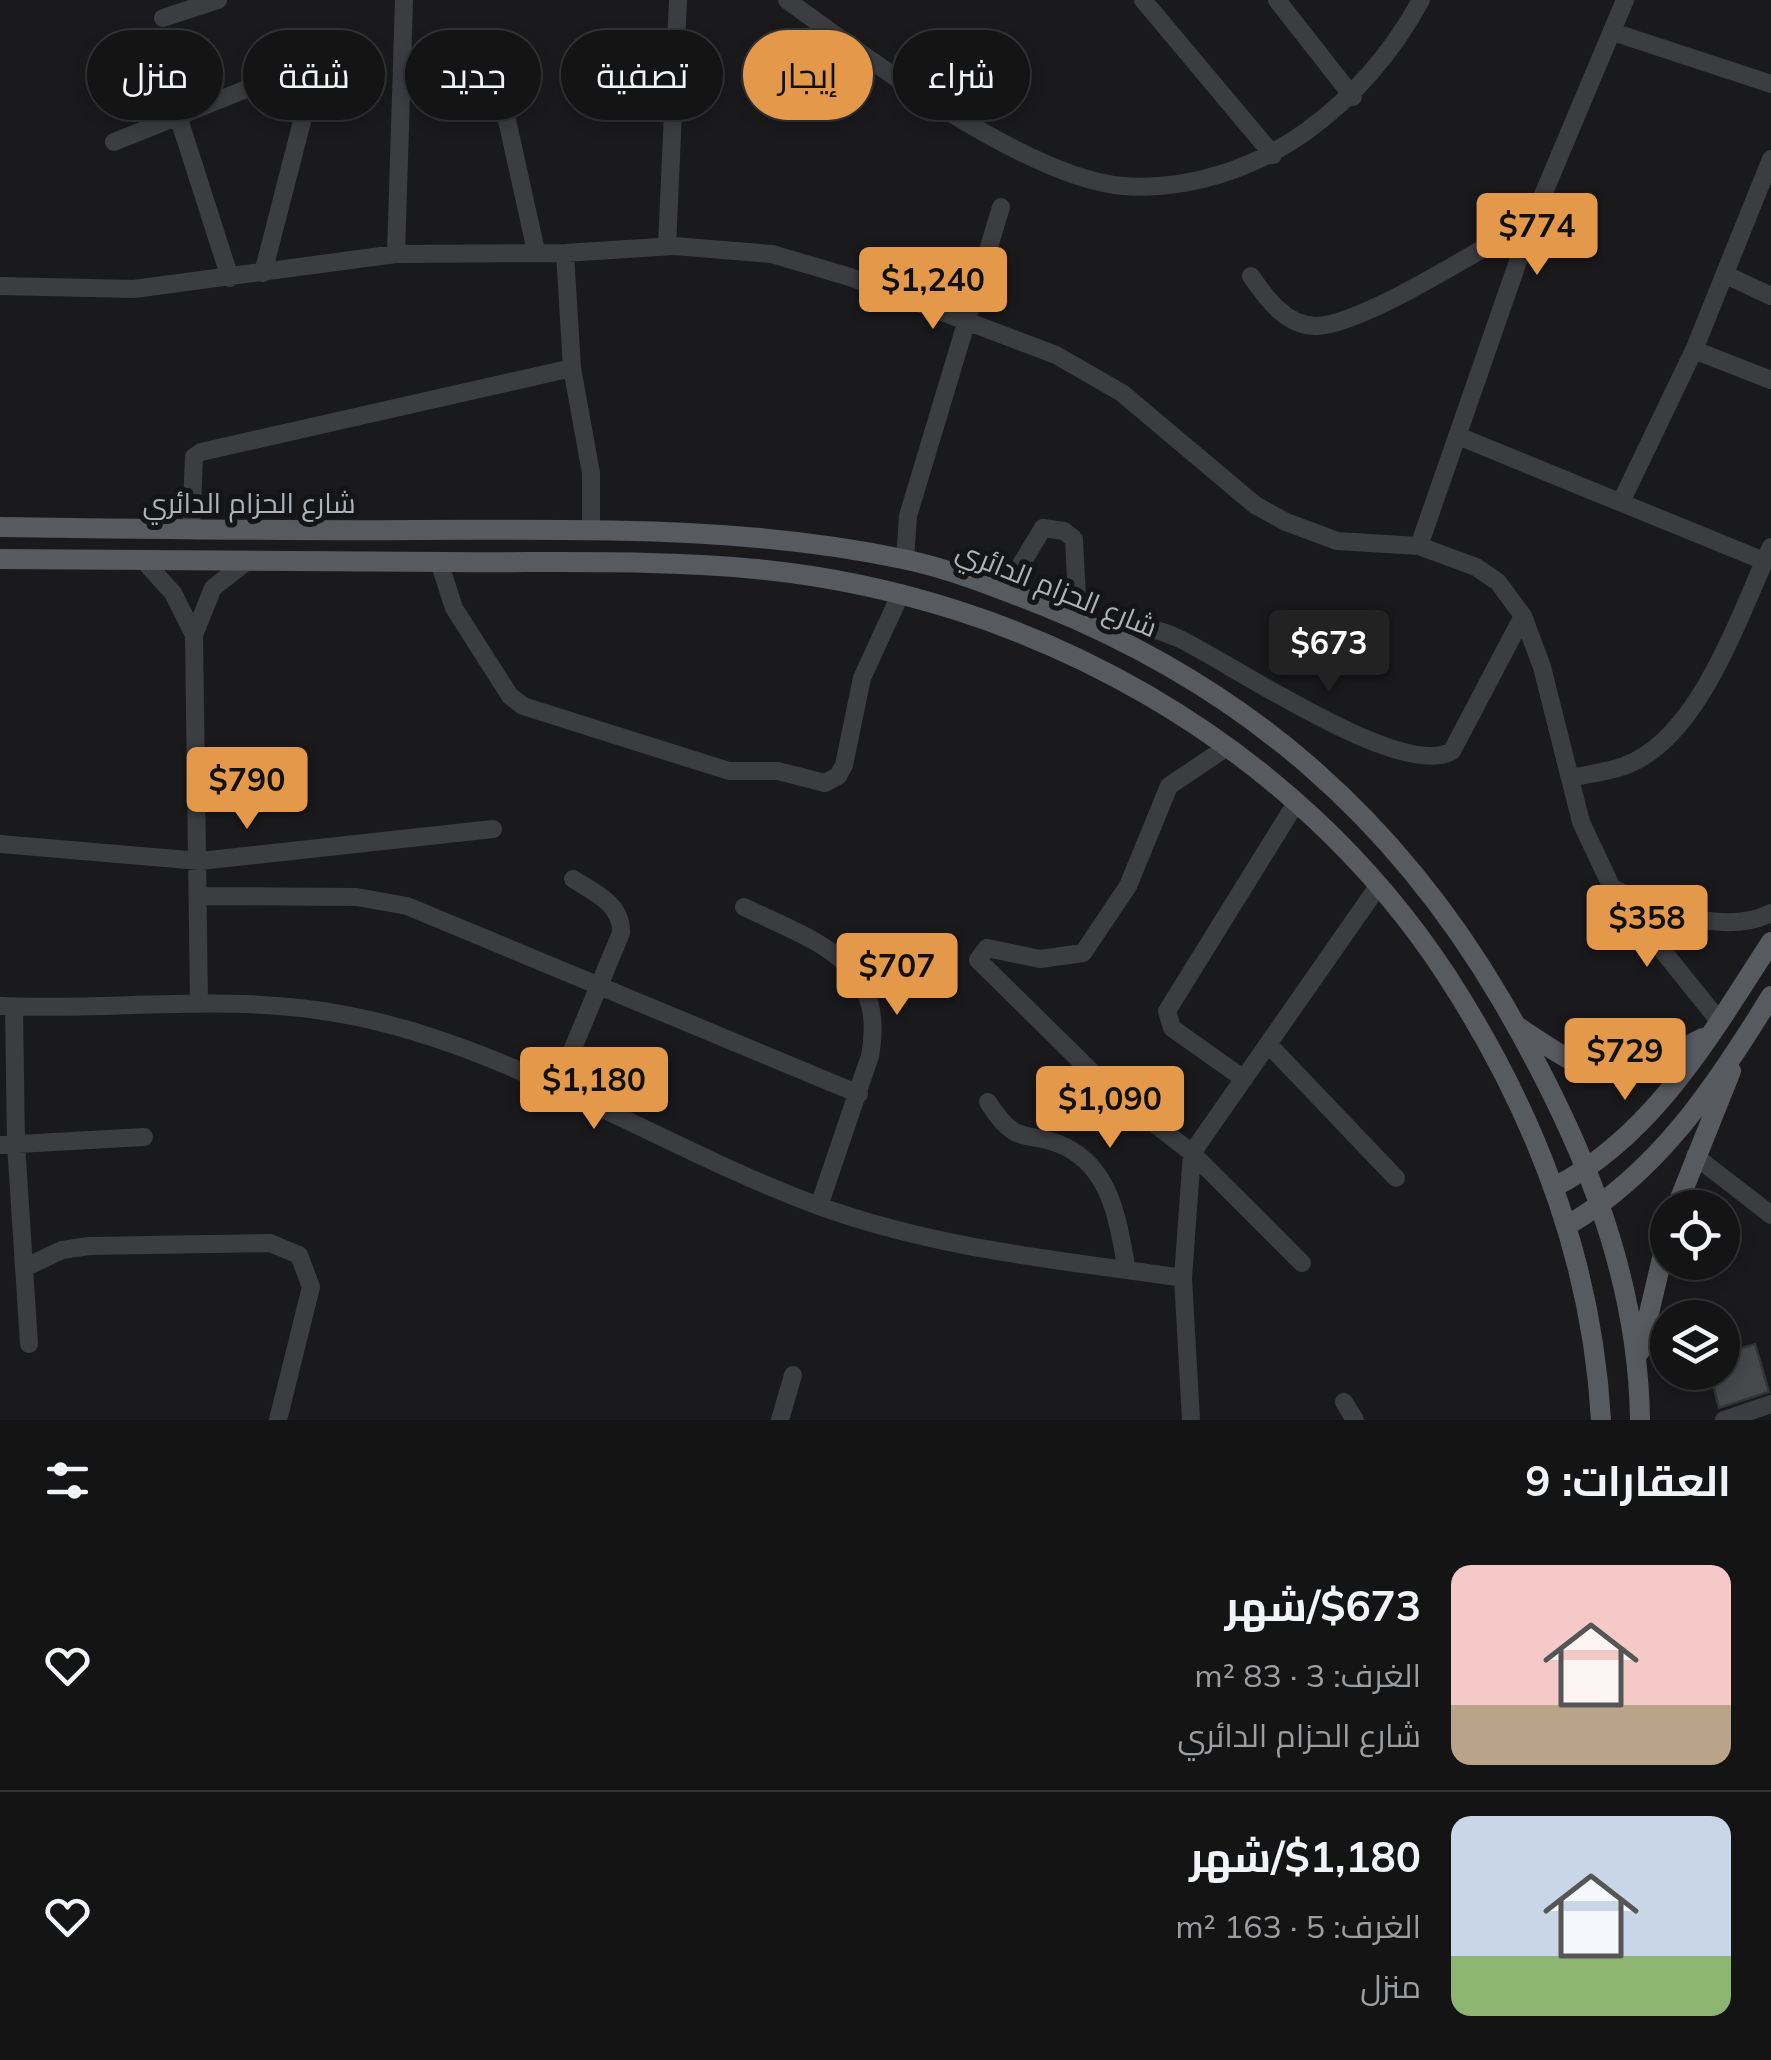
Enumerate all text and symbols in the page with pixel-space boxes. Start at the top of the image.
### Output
chip: منزل [87,30,223,120]
chip: شقة [243,30,385,120]
chip: جديد [405,30,541,120]
chip: تصفية [561,30,723,120]
chip: إيجار [743,30,873,120]
chip: شراء [893,30,1030,120]
pin: $774 [1478,193,1596,278]
text: $774 [1499,205,1575,245]
pin: $1,240 [852,247,1014,332]
text: $1,240 [881,259,985,299]
street label: شارع الحزام الدائري [142,485,356,525]
street label: شارع الحزام الدائري [950,532,1162,649]
pin: $673 [1270,610,1388,695]
text: $673 [1291,622,1367,662]
pin: $790 [188,747,306,832]
text: $790 [209,759,285,799]
pin: $358 [1588,885,1706,970]
text: $358 [1609,897,1685,937]
pin: $707 [838,933,956,1018]
text: $707 [859,945,935,985]
pin: $729 [1566,1018,1684,1103]
text: $729 [1587,1030,1663,1070]
pin: $1,180 [513,1047,675,1132]
text: $1,180 [542,1059,646,1099]
pin: $1,090 [1029,1066,1191,1151]
text: $1,090 [1058,1078,1162,1118]
map controls [1650,1190,1740,1390]
button: locate [1650,1190,1740,1280]
button: layers [1650,1300,1740,1390]
icon: filters [40,1453,95,1508]
text: العقارات: 9 [1525,1454,1731,1507]
text: $673/شهر [1225,1579,1421,1632]
icon: home [1531,1605,1651,1725]
icon: heart [40,1638,95,1693]
text: الغرف: 3 · 83 m² [1195,1655,1421,1695]
text: شارع الحزام الدائري [1177,1715,1421,1755]
text: $1,180/شهر [1189,1830,1421,1883]
icon: home [1531,1856,1651,1976]
icon: heart [40,1889,95,1944]
text: الغرف: 5 · 163 m² [1175,1906,1421,1946]
text: منزل [1360,1966,1421,2006]

